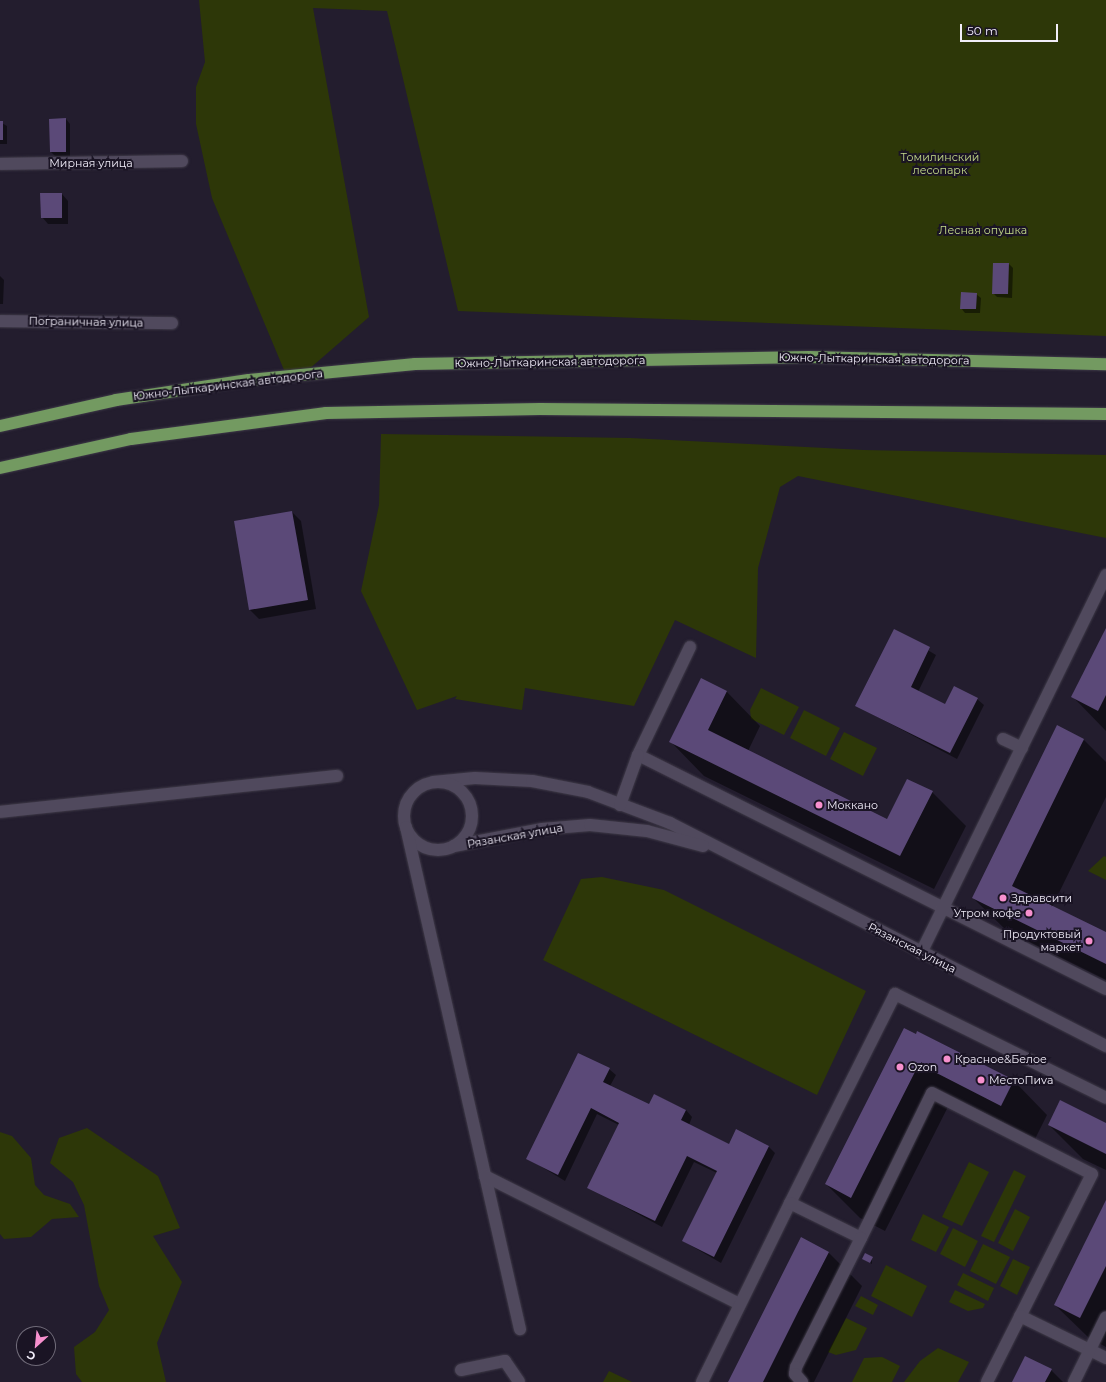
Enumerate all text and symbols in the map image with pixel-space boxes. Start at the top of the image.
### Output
scale bar [962,16,1060,42]
text: 50 m [967,23,998,38]
park label: Томилинский лесопарк [901,151,979,177]
street label: Мирная улица [49,156,133,170]
park label: Лесная опушка [939,223,1027,237]
street label: Пограничная улица [29,314,143,330]
street label: Южно-Лыткаринская автодорога [778,351,970,367]
street label: Южно-Лыткаринская автодорога [454,354,646,370]
street label: Южно-Лыткаринская автодорога [132,367,324,403]
place label: Моккано [827,798,878,812]
marker: Моккано [814,800,824,810]
street label: Рязанская улица [466,821,564,851]
place label: Здравсити [1011,891,1072,905]
marker: Здравсити [998,893,1008,903]
place label: Утром кофе [954,906,1021,920]
marker: Утром кофе [1024,908,1034,918]
street label: Рязанская улица [866,920,958,976]
place label: Продуктовый маркет [1003,928,1081,954]
marker: Продуктовый маркет [1084,936,1094,946]
place label: Красное&Белое [955,1052,1047,1066]
marker: Красное&Белое [942,1054,952,1064]
place label: Ozon [908,1060,937,1074]
marker: Ozon [895,1062,905,1072]
place label: МестоПиvа [989,1073,1053,1087]
marker: МестоПиvа [976,1075,986,1085]
north arrow [16,1326,56,1366]
text: С [24,1348,38,1364]

